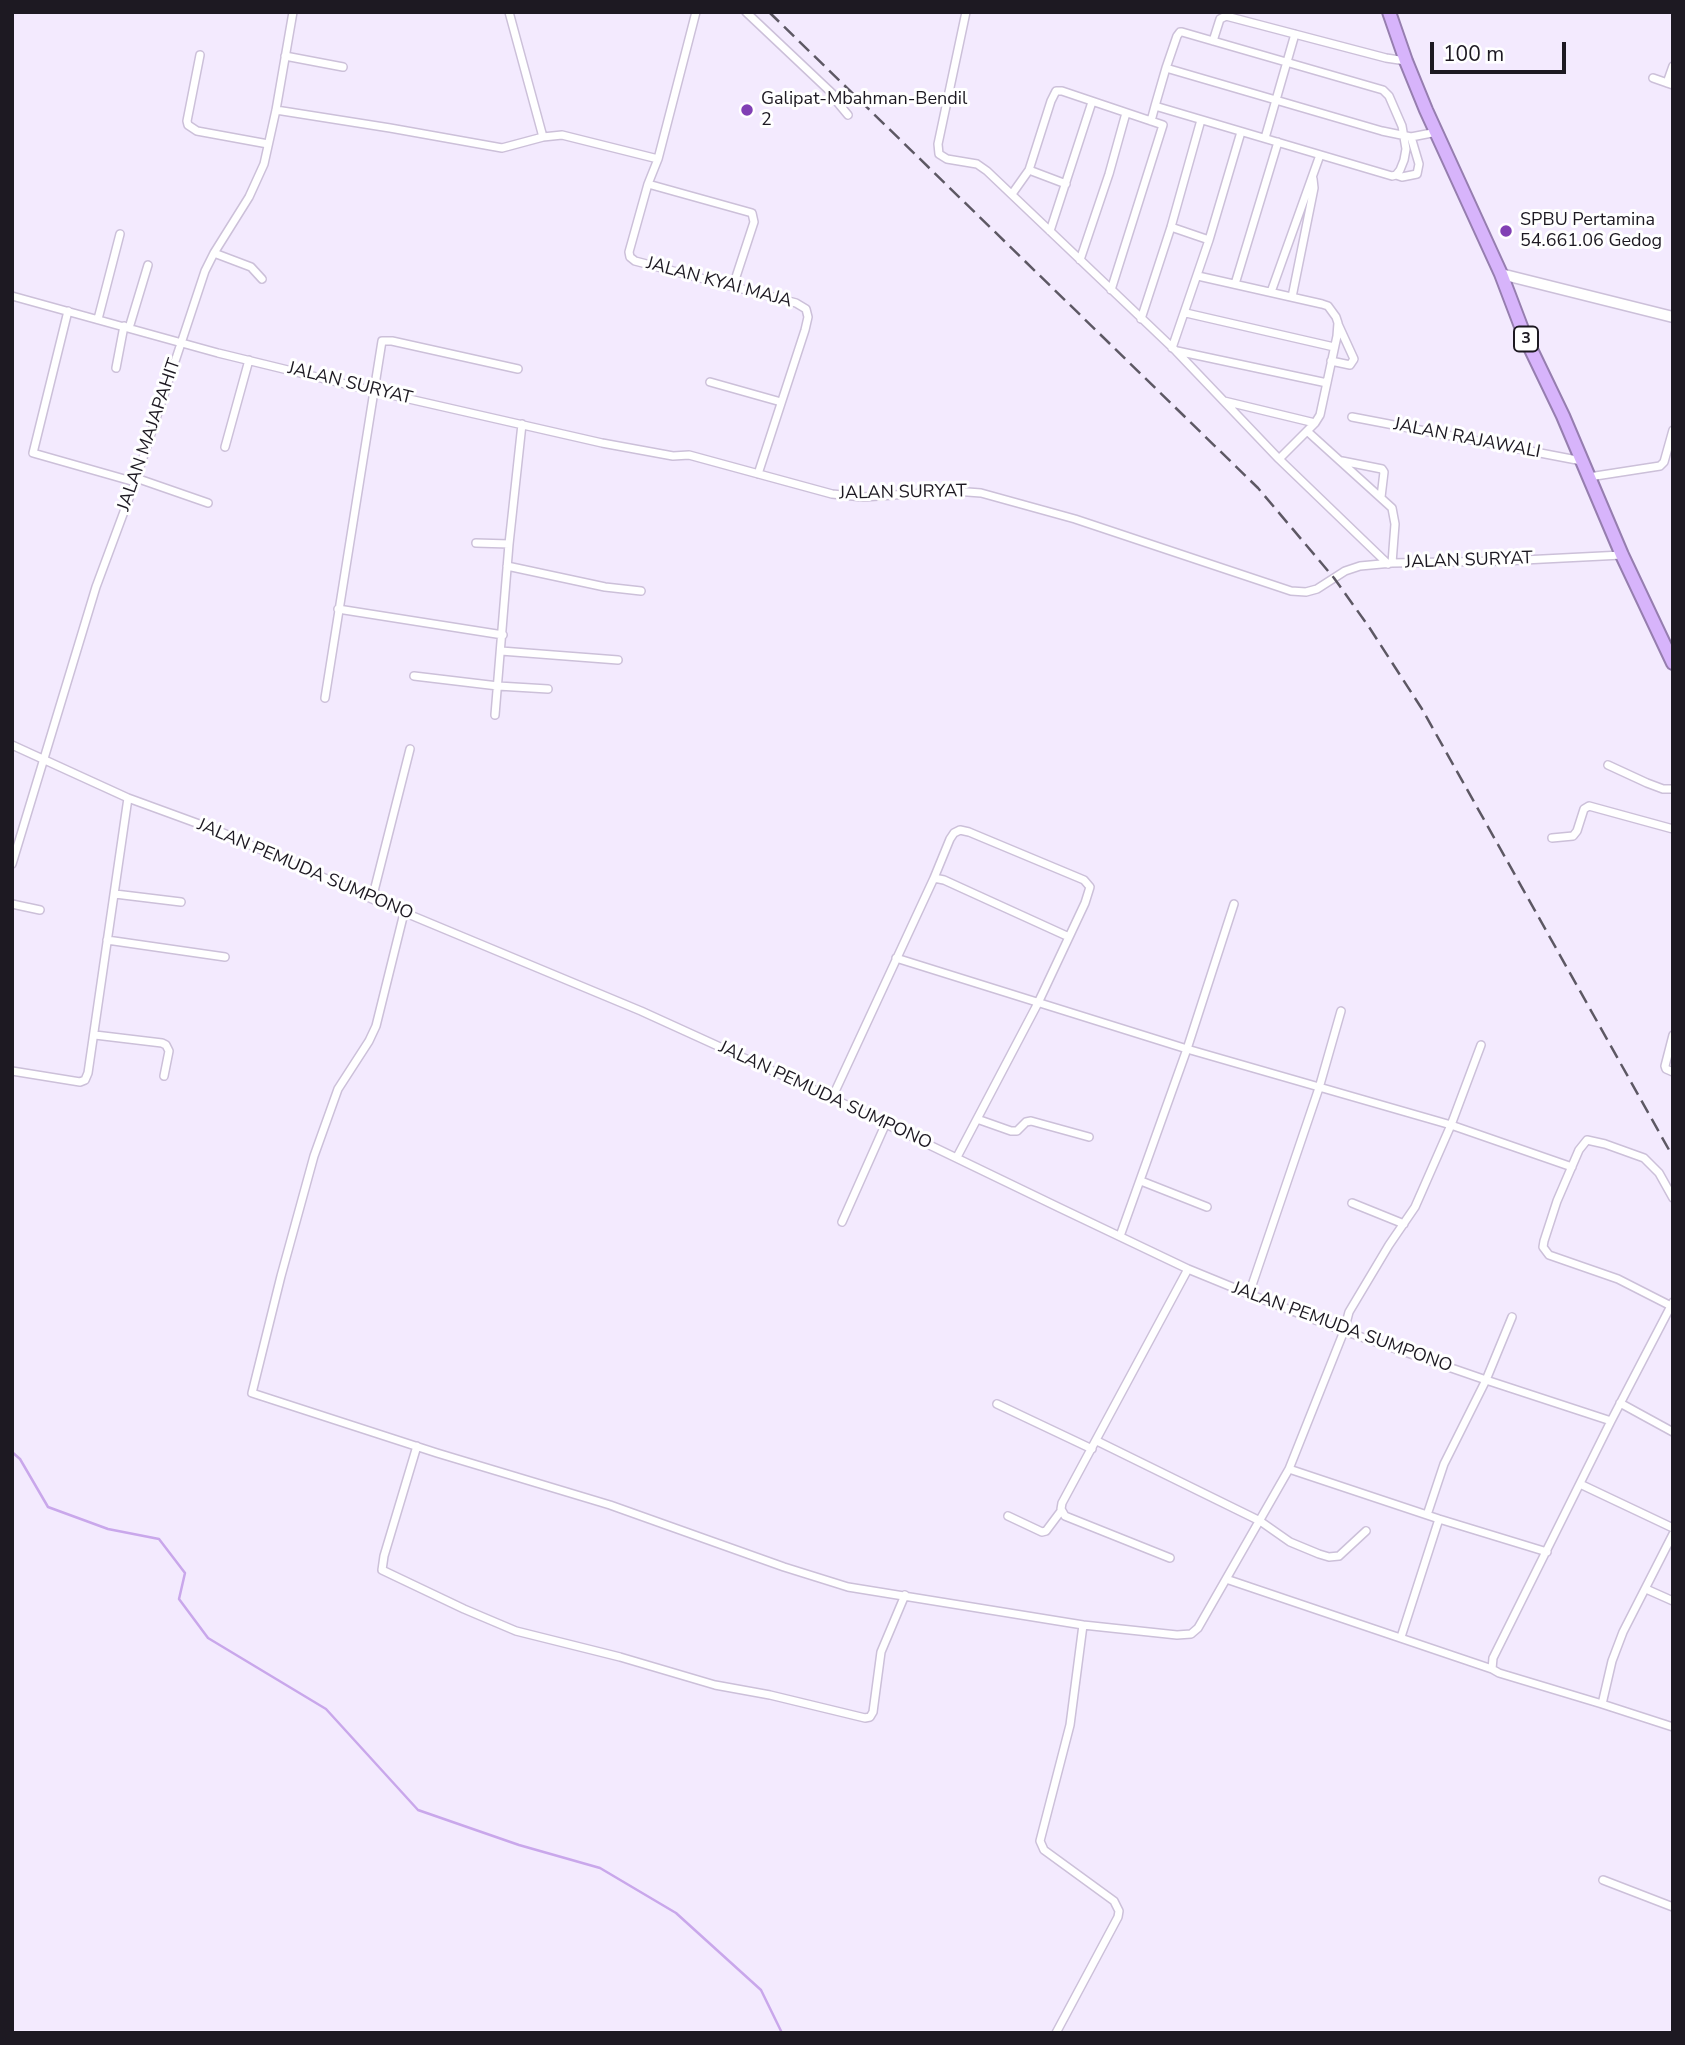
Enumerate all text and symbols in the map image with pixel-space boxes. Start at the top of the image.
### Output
scale bar [1433,28,1570,72]
text: 100 m [1443,40,1504,68]
place label: Galipat-Mbahman-Bendil 2 [761,89,967,132]
marker: Galipat-Mbahman-Bendil 2 [739,102,755,118]
place label: SPBU Pertamina 54.661.06 Gedog [1520,210,1662,252]
marker: SPBU Pertamina 54.661.06 Gedog [1498,223,1514,239]
street label: JALAN KYAI MAJA [644,253,794,313]
road number: 3 [1514,326,1538,352]
street label: JALAN MAJAPAHIT [114,356,186,514]
street label: JALAN SURYAT [285,358,415,410]
street label: JALAN RAJAWALI [1392,414,1542,464]
street label: JALAN SURYAT [839,481,967,505]
street label: JALAN SURYAT [1405,548,1533,574]
street label: JALAN PEMUDA SUMPONO [194,815,416,925]
street label: JALAN PEMUDA SUMPONO [715,1037,935,1155]
street label: JALAN PEMUDA SUMPONO [1229,1278,1455,1378]

